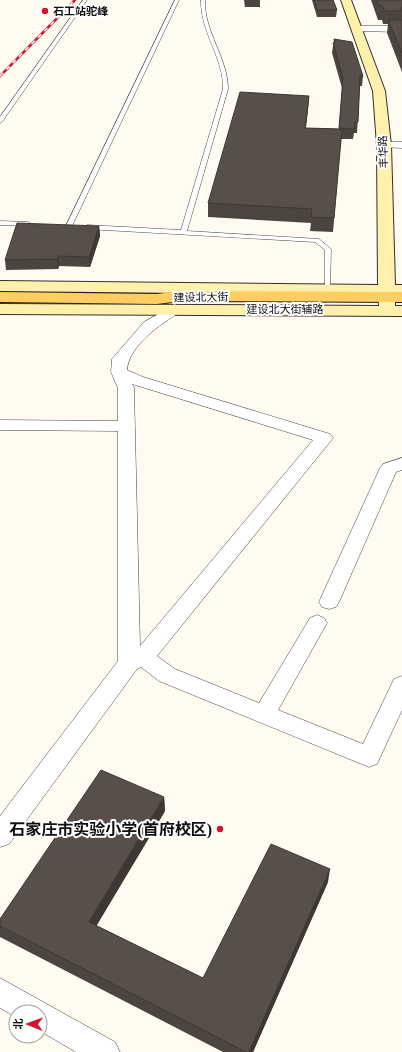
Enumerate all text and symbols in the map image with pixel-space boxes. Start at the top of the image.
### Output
place label: 石工站驼峰 [53,5,108,17]
marker: 石工站驼峰 [40,6,50,16]
street label: 丰华路 [376,135,390,169]
street label: 建设北大街 [173,291,229,303]
street label: 建设北大街辅路 [247,303,324,315]
place label: 石家庄市实验小学(首府校区) [9,820,212,839]
marker: 石家庄市实验小学(首府校区) [215,824,225,834]
north arrow [8,1004,48,1044]
text: 北 [12,1018,24,1029]

